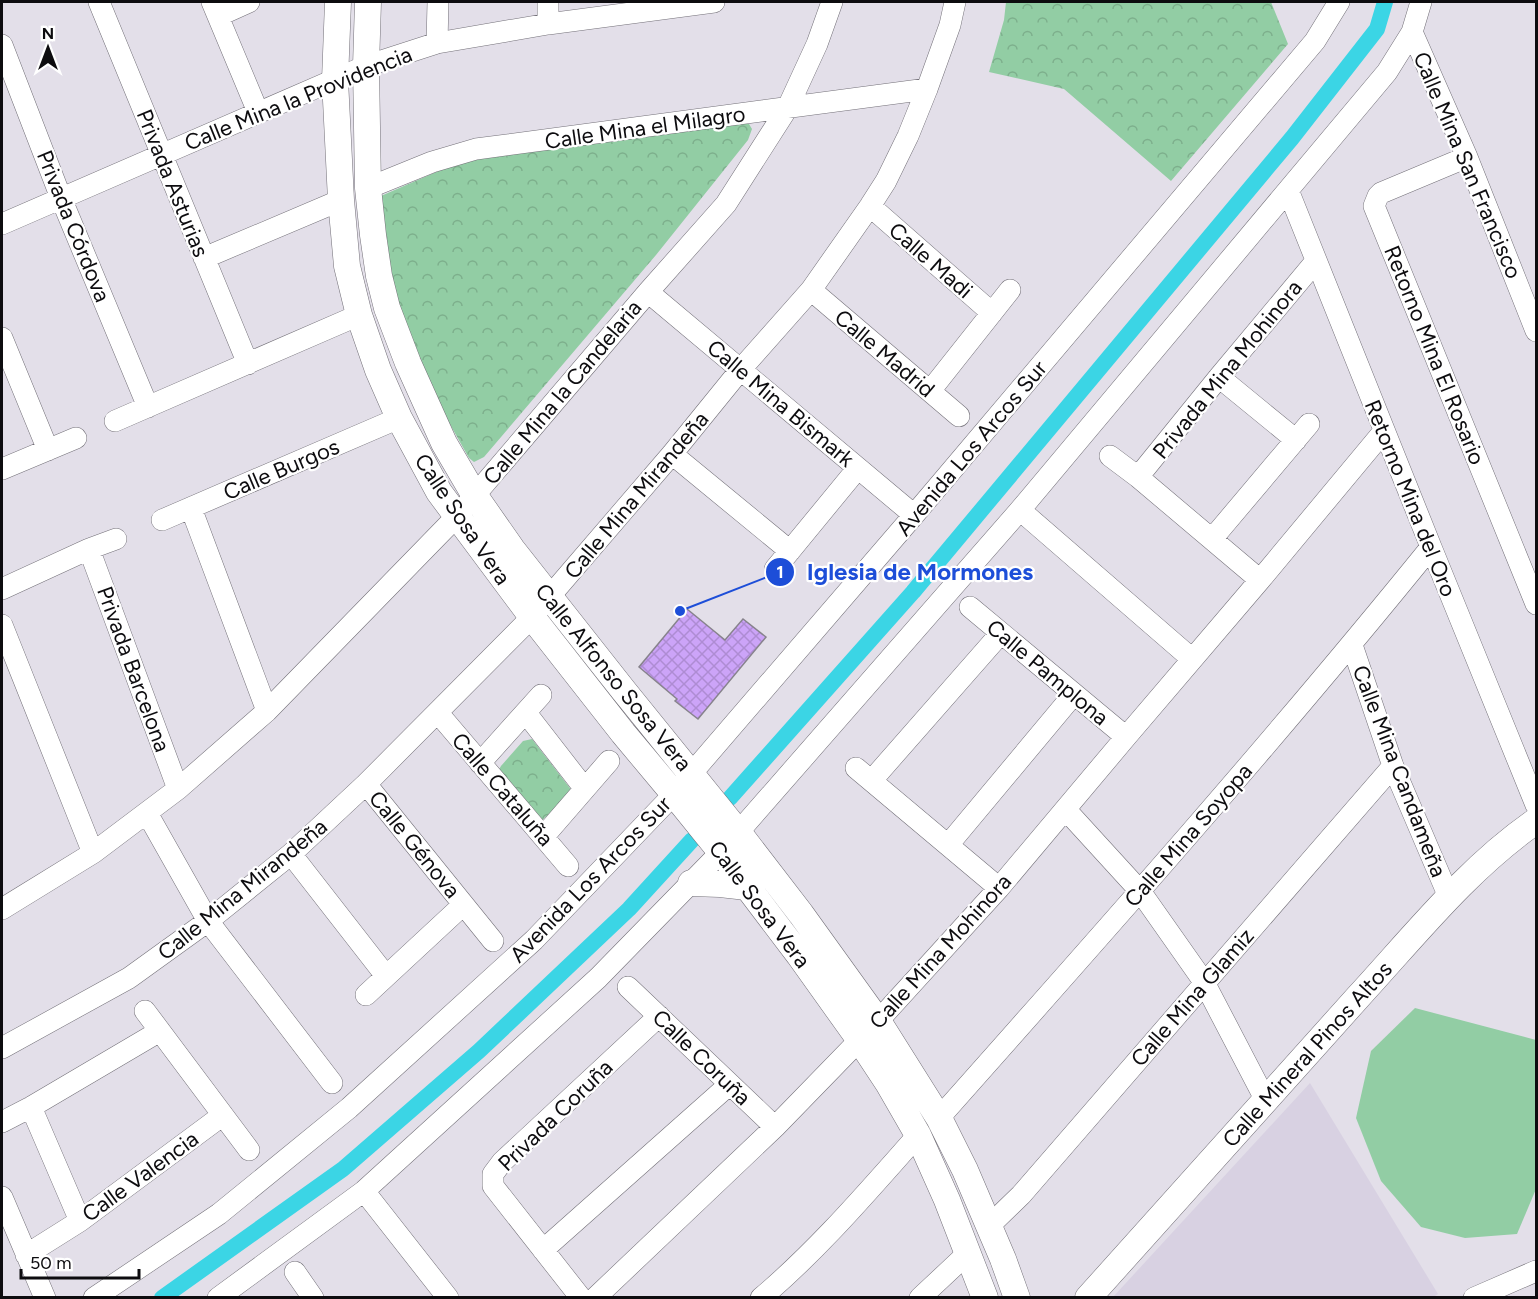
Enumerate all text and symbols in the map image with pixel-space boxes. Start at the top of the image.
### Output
north arrow [18,18,78,78]
text: N [42,24,54,43]
street label: Calle Mina la Providencia [181,40,416,156]
street label: Calle Mina San Francisco [1407,48,1528,283]
street label: Calle Mina el Milagro [543,100,747,155]
street label: Privada Asturias [131,105,214,261]
street label: Privada Córdova [31,147,116,306]
street label: Calle Madi [883,217,978,304]
street label: Retorno Mina El Rosario [1378,242,1491,469]
street label: Privada Mina Mohinora [1147,274,1308,464]
street label: Calle Mina la Candelaria [477,295,647,490]
street label: Calle Madrid [829,304,940,403]
street label: Calle Mina Bismark [702,334,860,473]
street label: Avenida Los Arcos Sur [890,355,1053,541]
street label: Retorno Mina del Oro [1359,396,1462,601]
street label: Calle Mina Mirandeña [559,406,714,584]
street label: Calle Burgos [219,433,343,506]
street label: Calle Sosa Vera [409,449,516,590]
callout: Iglesia de Mormones [765,551,1045,593]
text: Iglesia de Mormones [807,557,1033,586]
text: 1 [776,561,784,583]
street label: Calle Alfonso Sosa Vera [530,578,698,777]
street label: Privada Barcelona [91,583,176,756]
street label: Calle Pamplona [981,614,1114,731]
street label: Calle Mina Candameña [1347,662,1452,881]
street label: Calle Cataluña [446,727,559,852]
street label: Calle Mina Soyopa [1119,758,1258,913]
street label: Calle Génova [363,785,466,903]
street label: Avenida Los Arcos Sur [504,790,677,968]
street label: Calle Mina Mirandeña [152,813,332,966]
street label: Calle Sosa Vera [703,835,816,973]
street label: Calle Mina Mohinora [864,868,1017,1034]
street label: Calle Mina Glamiz [1125,923,1260,1072]
street label: Calle Mineral Pinos Altos [1217,956,1398,1153]
street label: Calle Coruña [647,1004,756,1111]
street label: Privada Coruña [492,1054,618,1177]
street label: Calle Valencia [77,1125,204,1228]
scale bar [21,1242,140,1280]
text: 50 m [30,1252,72,1274]

